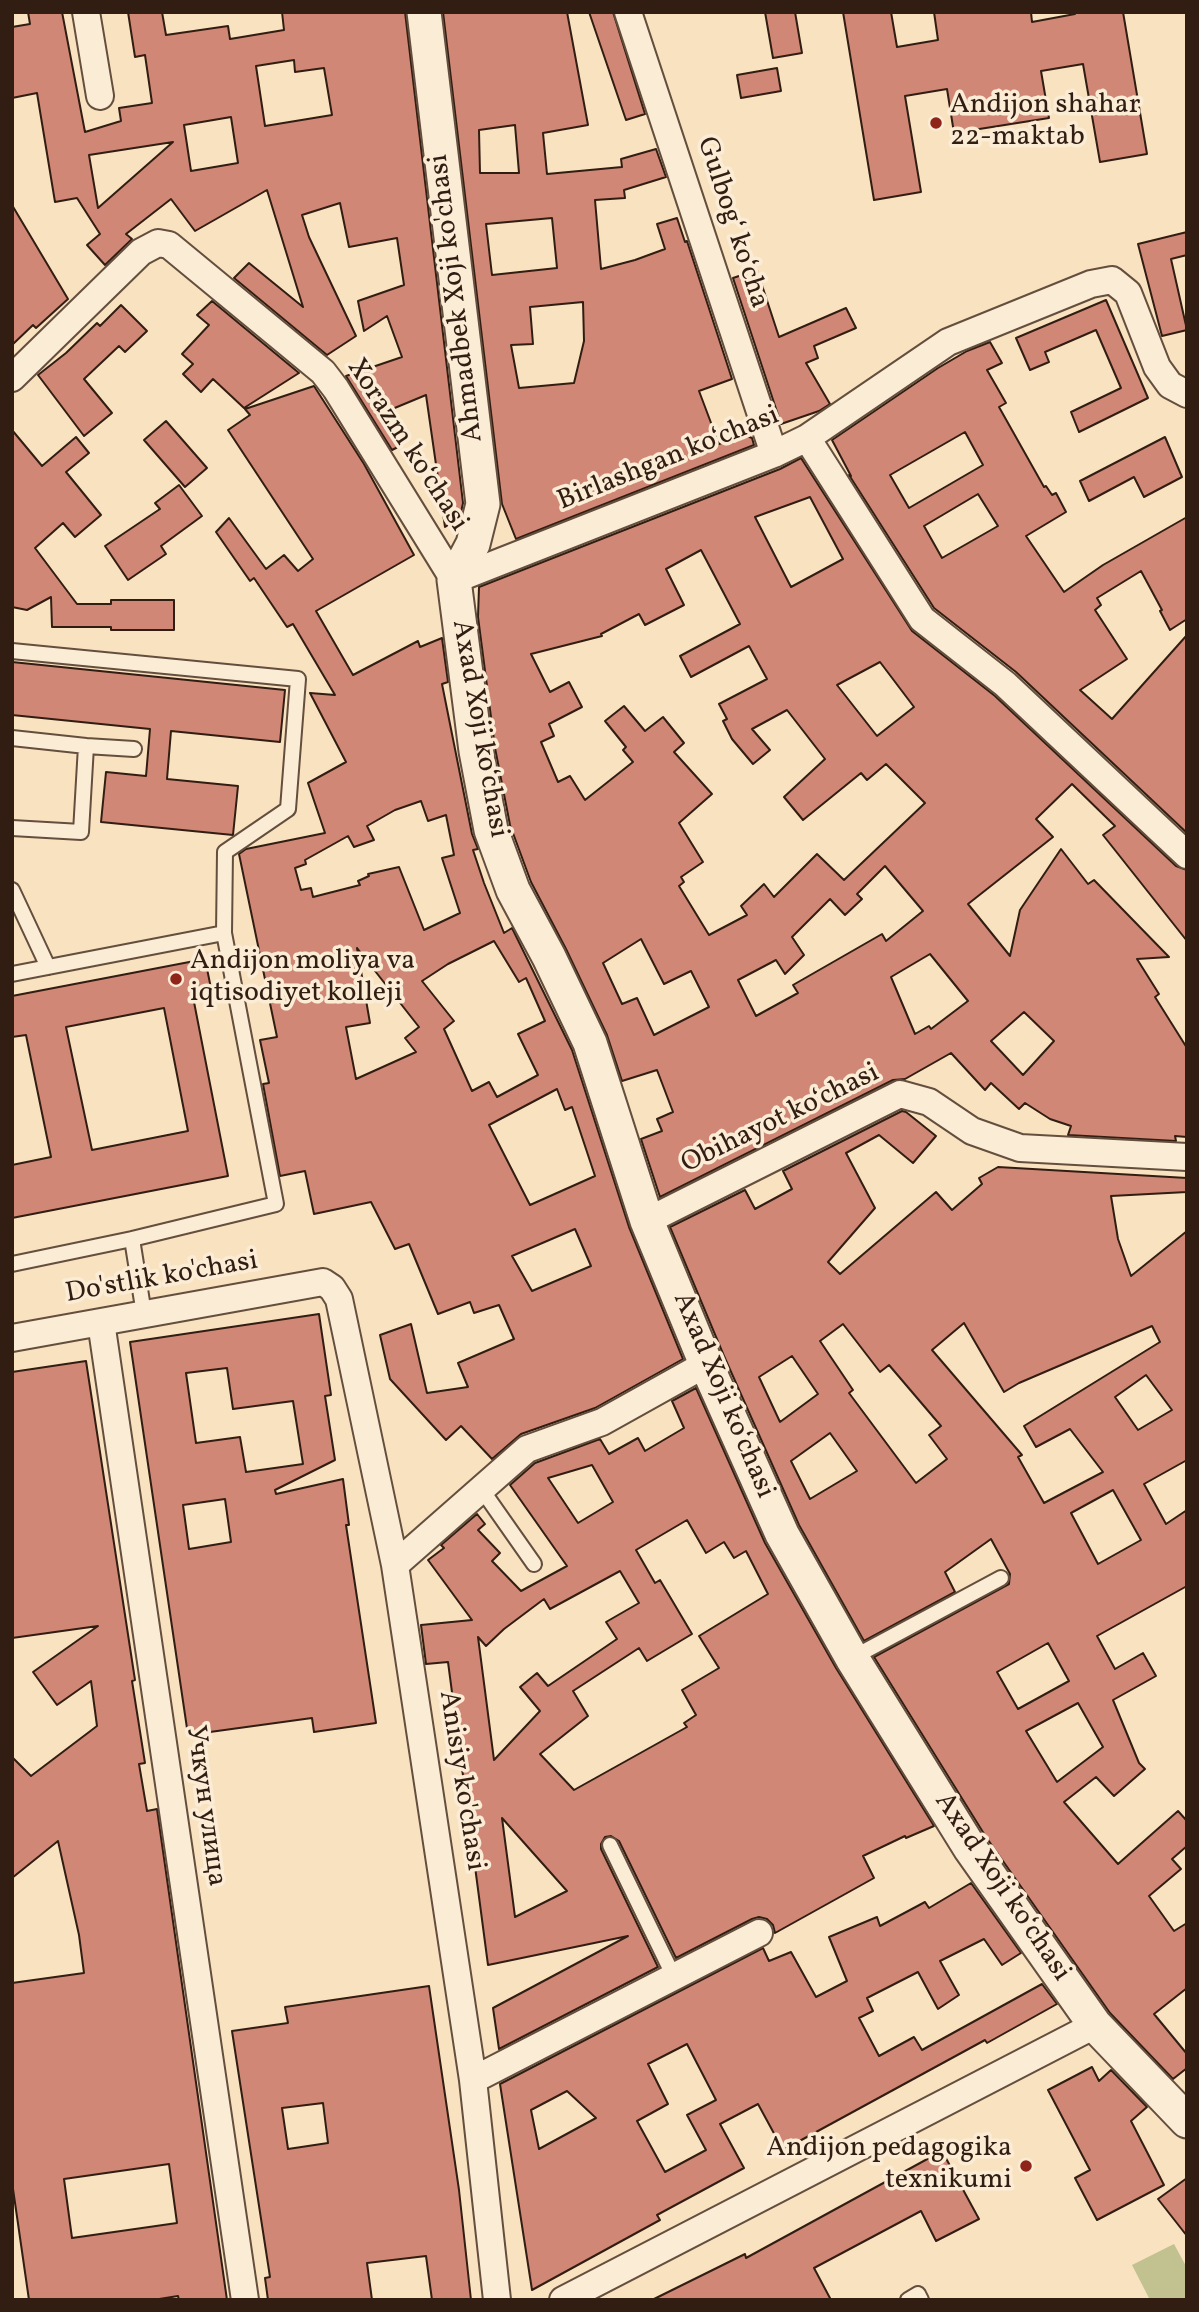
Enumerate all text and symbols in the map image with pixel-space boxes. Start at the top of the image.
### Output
place label: Andijon shahar 22-maktab [950,90,1140,156]
marker: Andijon shahar 22-maktab [928,115,944,131]
street label: Gulbogʻ koʻcha [688,133,774,313]
street label: Ahmadbek Xoji ko'chasi [424,152,492,444]
street label: Xorazm koʻchasi [338,353,474,539]
street label: Birlashgan koʻchasi [553,400,785,520]
street label: Axad Xoji koʻchasi [442,617,514,841]
place label: Andijon moliya va iqtisodiyet kolleji [190,946,415,1012]
marker: Andijon moliya va iqtisodiyet kolleji [168,971,184,987]
street label: Obihayot koʻchasi [677,1058,885,1182]
street label: Do'stlik ko'chasi [63,1246,261,1312]
street label: Axad Xoji koʻchasi [663,1288,781,1504]
street label: Anisiy ko'chasi [429,1689,491,1873]
street label: Учкун улица [176,1723,232,1889]
street label: Axad Xoji koʻchasi [925,1787,1077,1989]
place label: Andijon pedagogika texnikumi [766,2133,1012,2199]
marker: Andijon pedagogika texnikumi [1018,2158,1034,2174]

